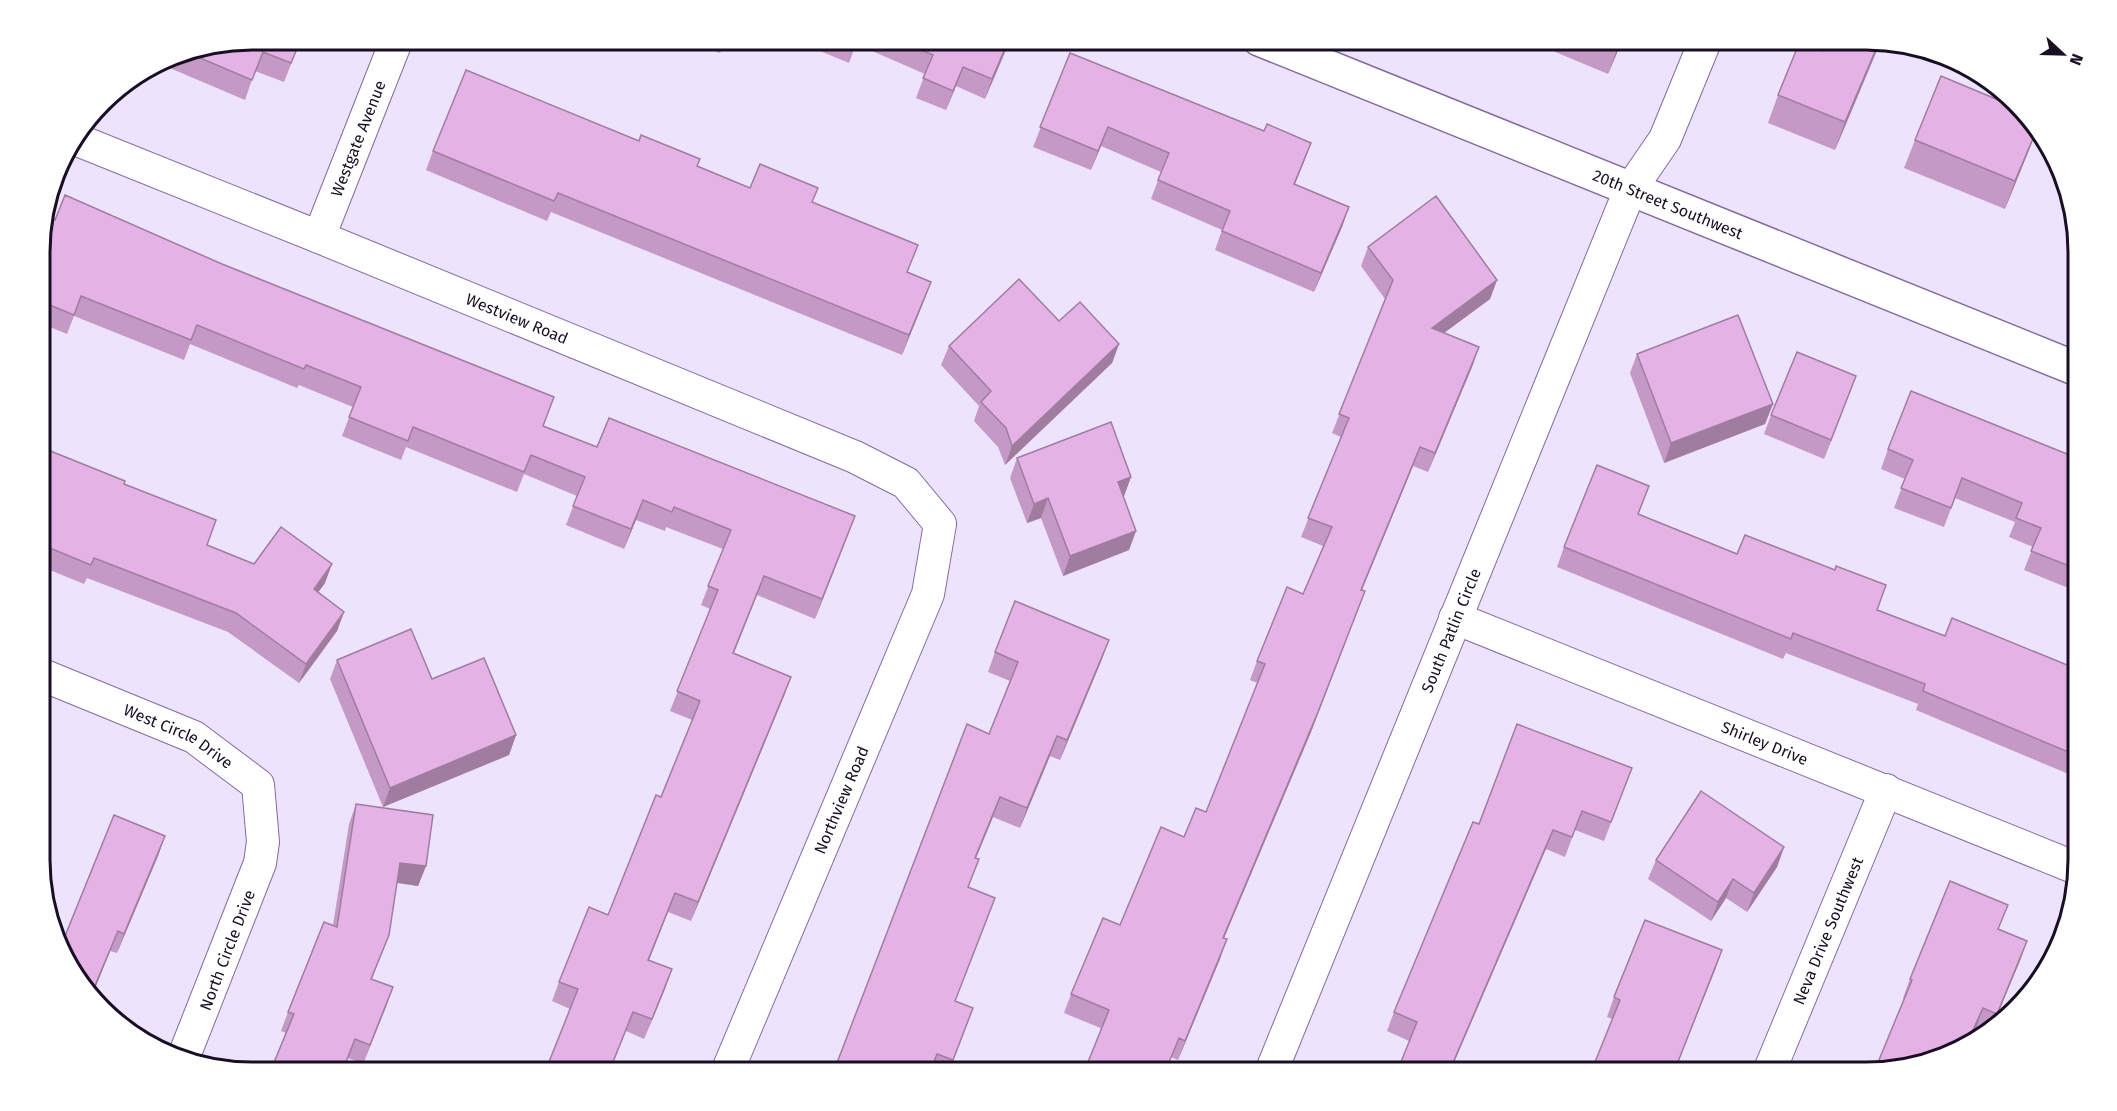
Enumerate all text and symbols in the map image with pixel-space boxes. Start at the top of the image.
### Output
north arrow [2033,24,2093,84]
text: N [2066,51,2087,68]
street label: Westgate Avenue [327,78,390,199]
street label: 20th Street Southwest [1590,166,1746,243]
street label: Westview Road [463,289,571,348]
street label: South Patlin Circle [1417,565,1485,695]
street label: West Circle Drive [121,700,236,773]
street label: Shirley Drive [1719,717,1811,769]
street label: Northview Road [810,743,873,857]
street label: Neva Drive Southwest [1789,854,1867,1008]
street label: North Circle Drive [196,887,259,1013]

